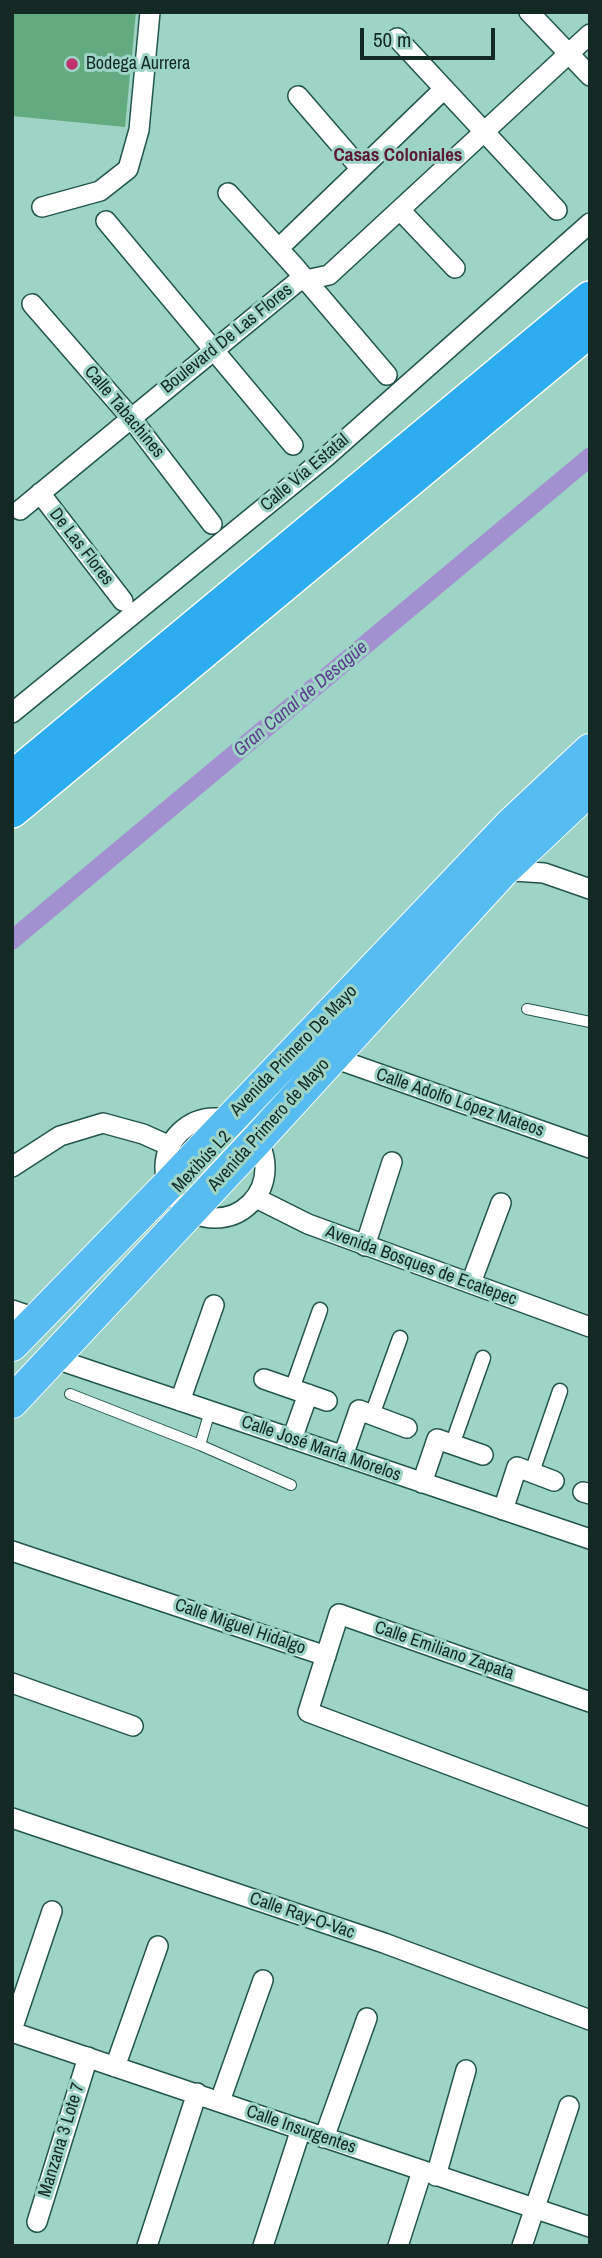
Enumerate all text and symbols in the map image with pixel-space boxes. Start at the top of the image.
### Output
scale bar [364,14,499,58]
text: 50 m [373,25,411,54]
place label: Bodega Aurrera [86,53,190,75]
marker: Bodega Aurrera [64,56,80,72]
district label: Casas Coloniales [333,145,463,167]
street label: Boulevard De Las Flores [157,279,297,399]
street label: Calle Tabachines [79,362,169,462]
street label: Calle Vía Estatal [256,430,354,516]
street label: De Las Flores [44,504,118,590]
water label: Gran Canal de Desagüe [229,636,373,762]
street label: Avenida Primero De Mayo [226,981,362,1121]
street label: Avenida Primero de Mayo [204,1054,334,1196]
street label: Calle Adolfo López Mateos [373,1064,547,1142]
street label: Mexibús L2 [168,1127,236,1197]
street label: Avenida Bosques de Ecatepec [323,1221,519,1311]
street label: Calle José María Morelos [238,1412,404,1486]
street label: Calle Miguel Hidalgo [172,1594,308,1660]
street label: Calle Emiliano Zapata [371,1617,517,1685]
street label: Calle Ray-O-Vac [247,1888,357,1944]
street label: Manzana 3 Lote 7 [34,2080,90,2200]
street label: Calle Insurgentes [243,2101,359,2159]

